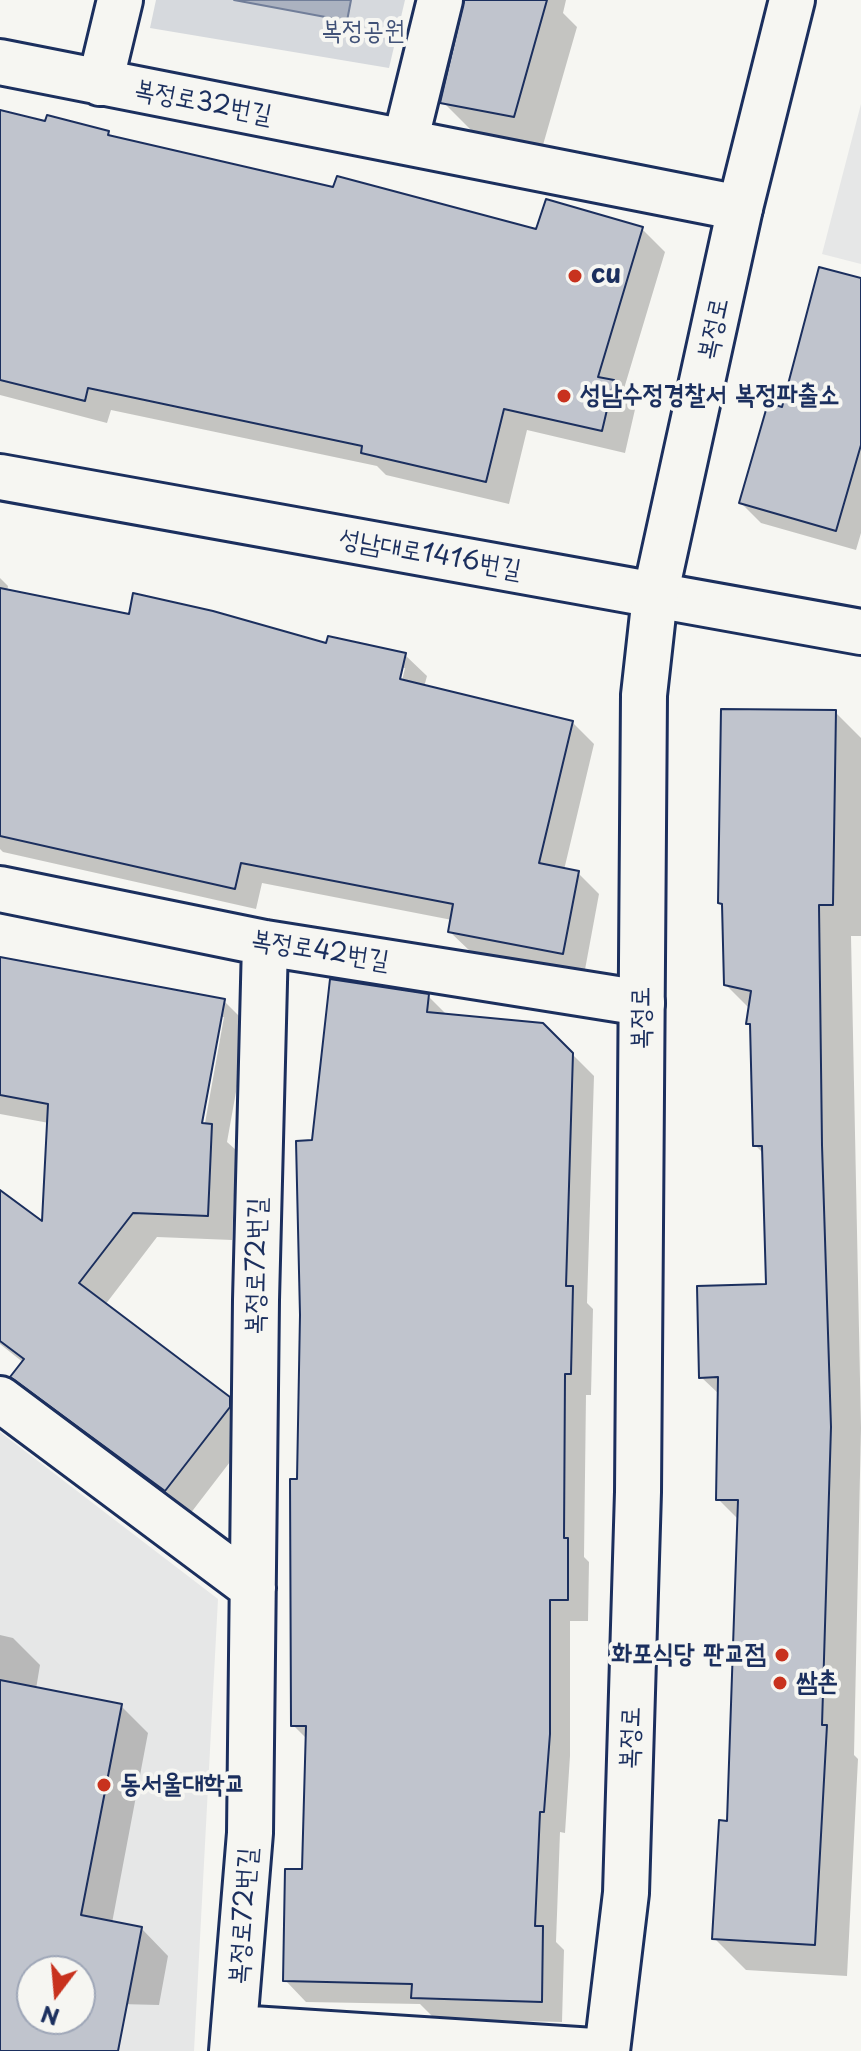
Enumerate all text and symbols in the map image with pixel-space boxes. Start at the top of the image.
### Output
park label: 복정공원 [321,16,405,48]
street label: 복정로32번길 [132,74,274,132]
place label: cu [591,260,621,292]
marker: cu [566,267,584,285]
street label: 복정로 [692,295,736,363]
place label: 성남수정경찰서 복정파출소 [580,380,839,412]
marker: 성남수정경찰서 복정파출소 [555,387,573,405]
street label: 성남대로1416번길 [337,524,523,586]
street label: 복정로42번길 [249,925,391,977]
street label: 복정로 [626,987,658,1049]
street label: 복정로72번길 [240,1197,274,1335]
place label: 화포식당 판교점 [611,1639,766,1671]
marker: 화포식당 판교점 [773,1646,791,1664]
place label: 쌈촌 [796,1667,838,1699]
marker: 쌈촌 [771,1674,789,1692]
street label: 복정로 [614,1706,648,1770]
place label: 동서울대학교 [120,1769,246,1801]
marker: 동서울대학교 [95,1776,113,1794]
street label: 복정로72번길 [224,1846,264,1986]
north arrow [16,1955,96,2035]
text: N [37,1998,63,2035]

